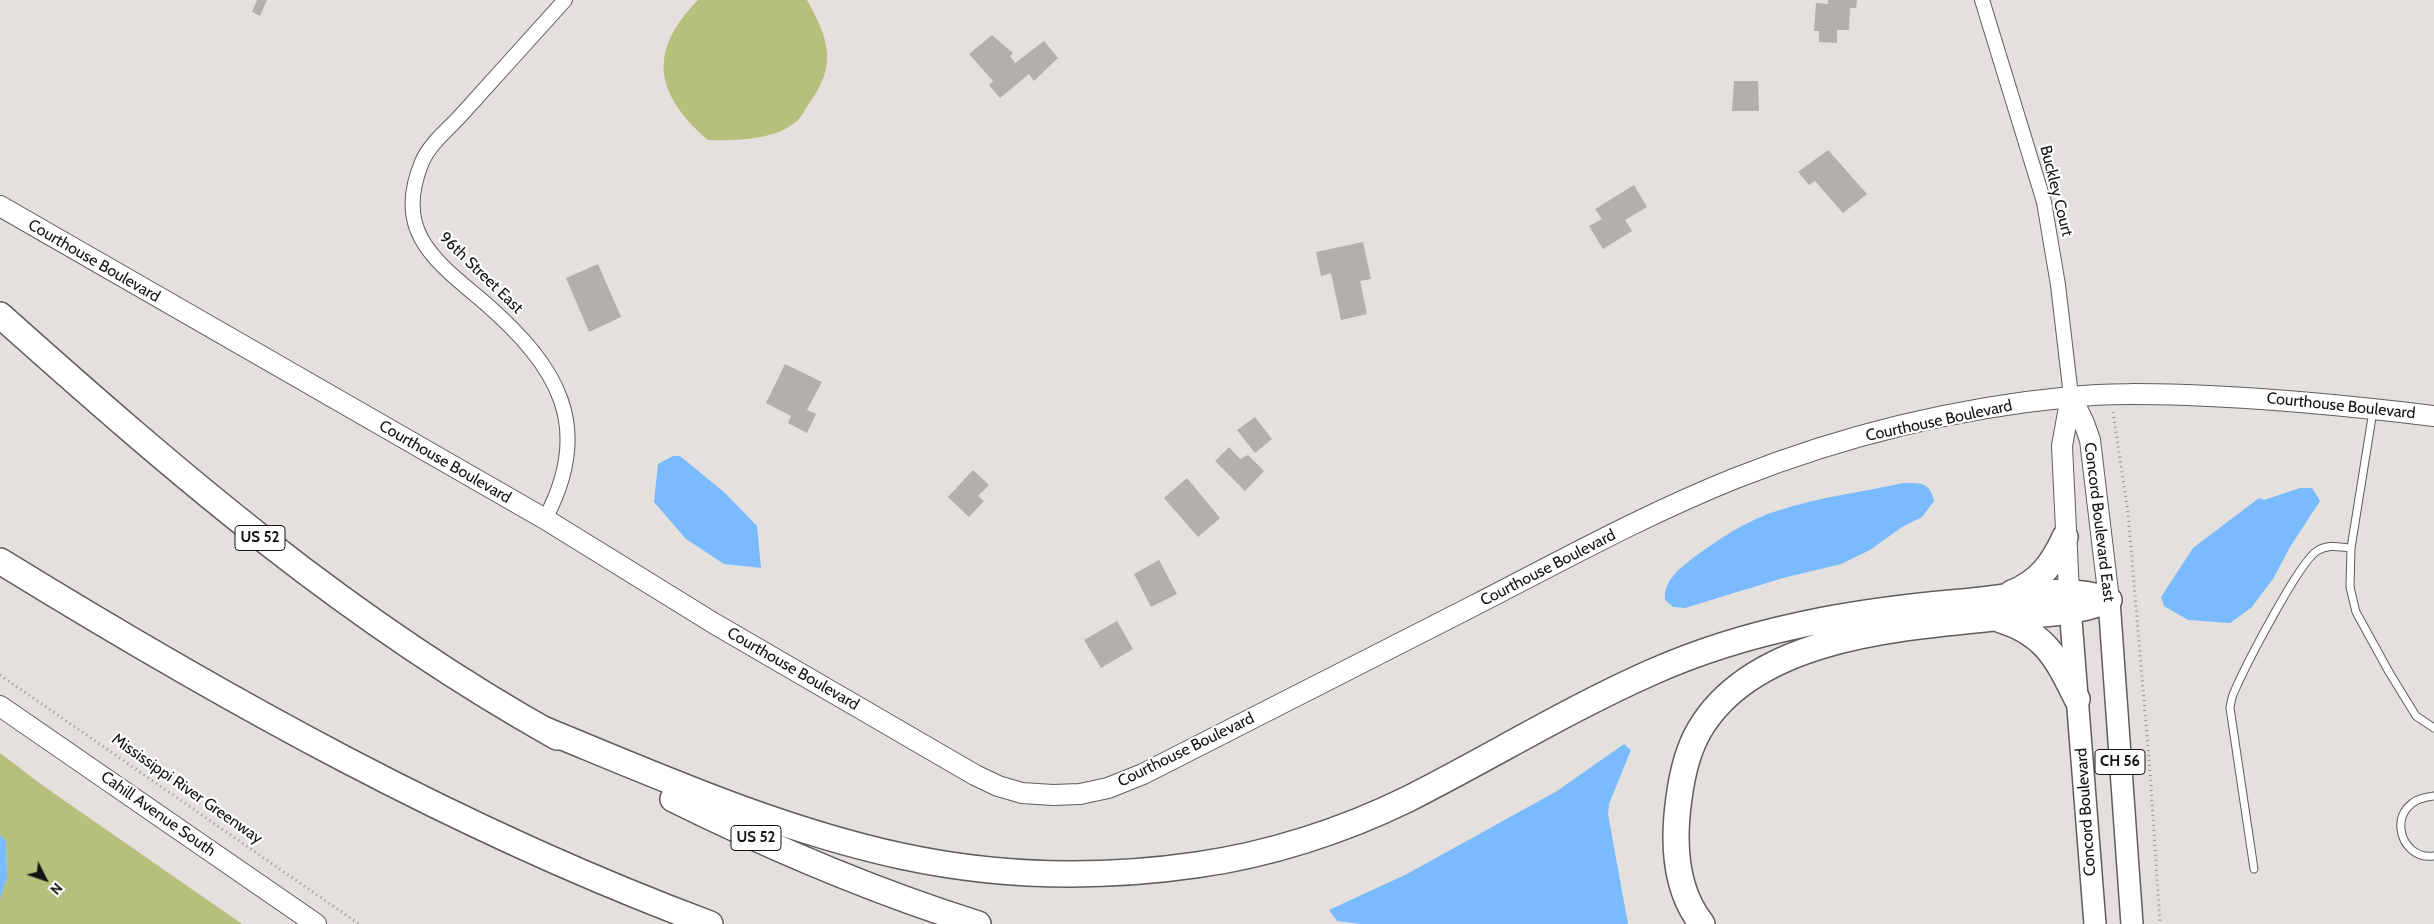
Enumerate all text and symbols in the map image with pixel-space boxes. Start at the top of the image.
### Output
street label: Buckley Court [2035,144,2077,238]
street label: Courthouse Boulevard [25,215,163,307]
street label: 96th Street East [435,228,527,318]
street label: Courthouse Boulevard [2266,389,2416,423]
street label: Courthouse Boulevard [1864,396,2014,446]
street label: Courthouse Boulevard [376,416,514,508]
street label: Concord Boulevard East [2080,441,2118,603]
road number: US 52 [235,526,285,550]
street label: Courthouse Boulevard [1477,526,1619,610]
street label: Courthouse Boulevard [724,623,862,715]
street label: Courthouse Boulevard [1115,709,1257,791]
street label: Mississippi River Greenway [108,730,266,848]
street label: Concord Boulevard [2072,747,2100,877]
road number: CH 56 [2095,750,2145,774]
street label: Cahill Avenue South [97,767,219,861]
road number: US 52 [731,826,781,850]
north arrow [20,854,70,904]
text: N [46,879,66,898]

